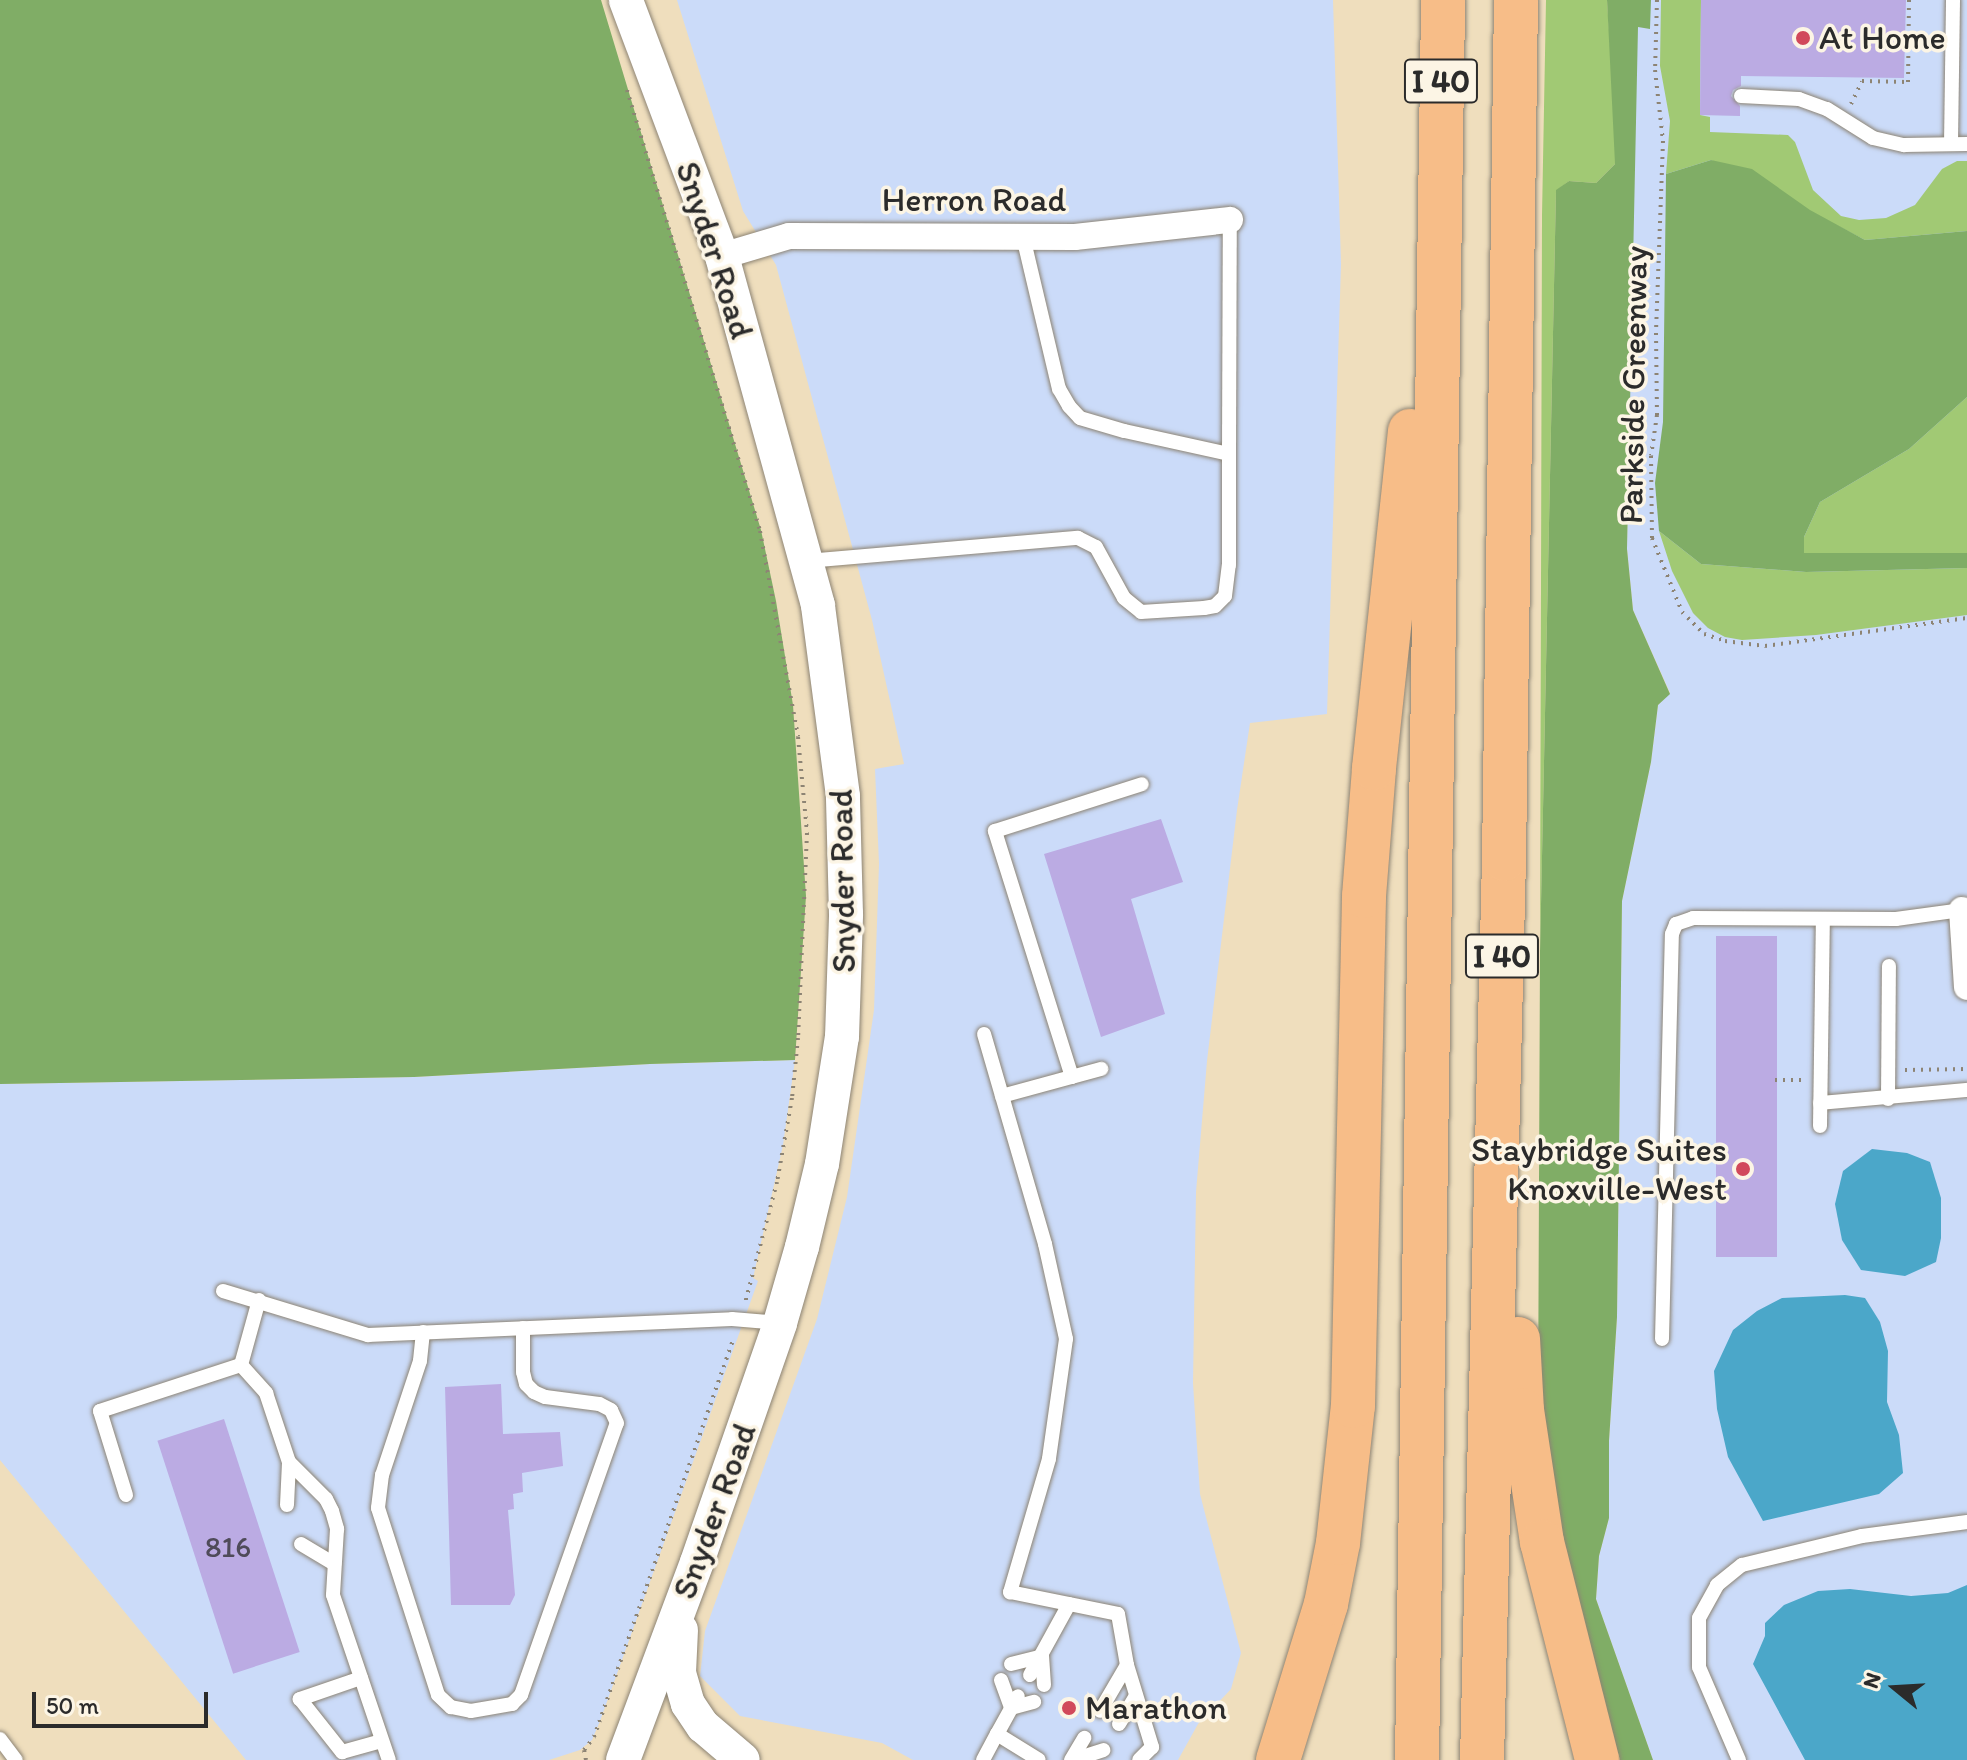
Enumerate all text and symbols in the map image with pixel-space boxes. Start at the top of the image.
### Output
place label: At Home [1819,18,1947,58]
marker: At Home [1794,29,1812,47]
road number: I 40 [1403,53,1479,109]
street label: Snyder Road [667,157,763,343]
street label: Herron Road [882,180,1066,220]
street label: Parkside Greenway [1610,246,1656,524]
street label: Snyder Road [820,789,864,973]
road number: I 40 [1464,928,1540,984]
place label: Staybridge Suites Knoxville-West [1471,1129,1727,1208]
marker: Staybridge Suites Knoxville-West [1734,1160,1752,1178]
street label: Snyder Road [663,1418,765,1604]
house number: 816 [205,1529,251,1565]
north arrow [1855,1648,1935,1728]
text: N [1857,1669,1887,1692]
scale bar [36,1676,212,1726]
place label: Marathon [1085,1688,1227,1728]
text: 50 m [46,1691,99,1720]
marker: Marathon [1060,1699,1078,1717]

